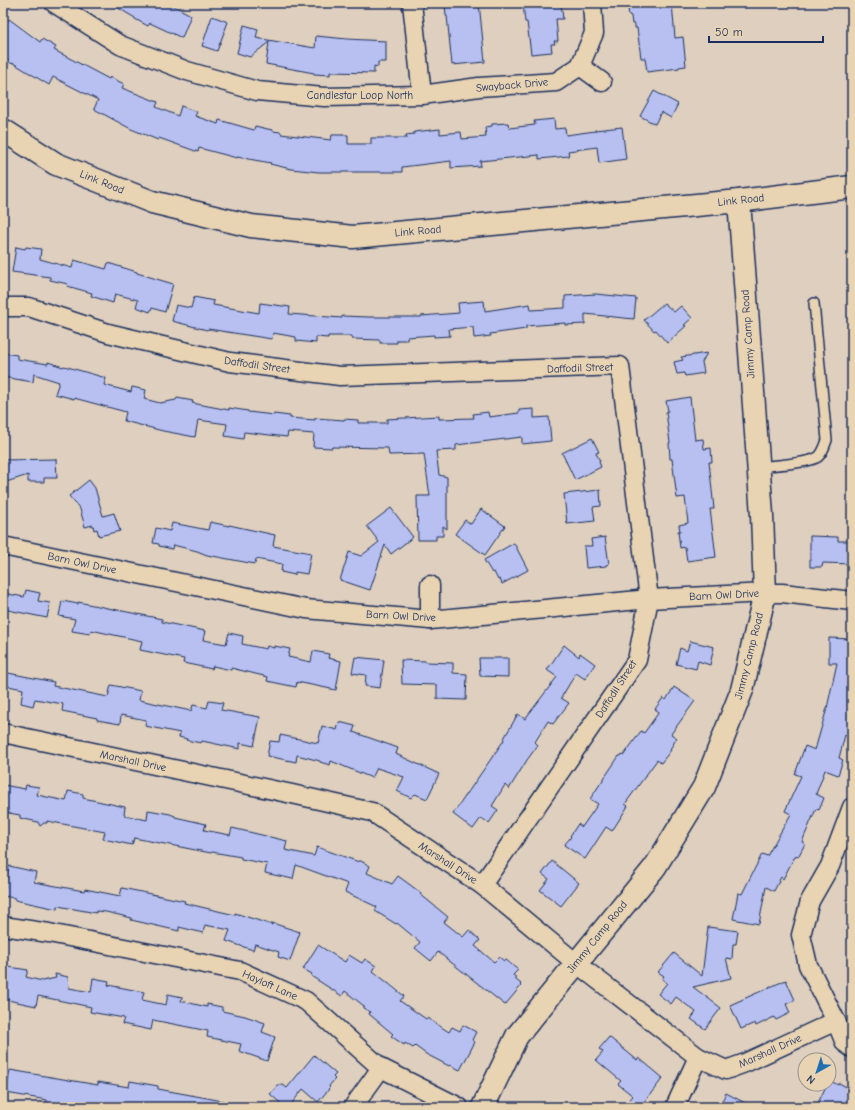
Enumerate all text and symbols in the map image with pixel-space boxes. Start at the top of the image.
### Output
scale bar [709,18,823,44]
text: 50 m [715,25,743,39]
street label: Swayback Drive [475,75,549,95]
street label: Candlestar Loop North [307,89,413,102]
street label: Link Road [78,167,126,197]
street label: Link Road [717,191,765,209]
street label: Link Road [394,222,442,240]
street label: Jimmy Camp Road [738,289,758,379]
street label: Daffodil Street [223,354,292,376]
street label: Daffodil Street [547,360,614,376]
street label: Barn Owl Drive [46,549,118,577]
street label: Barn Owl Drive [689,587,760,603]
street label: Barn Owl Drive [366,608,437,624]
street label: Jimmy Camp Road [732,611,766,701]
street label: Daffodil Street [592,657,640,720]
street label: Marshall Drive [99,748,168,774]
street label: Marshall Drive [416,839,480,887]
street label: Jimmy Camp Road [564,898,630,976]
street label: Hayloft Lane [240,967,300,1003]
street label: Marshall Drive [736,1031,804,1071]
north arrow [797,1052,837,1092]
text: N [804,1072,818,1087]

